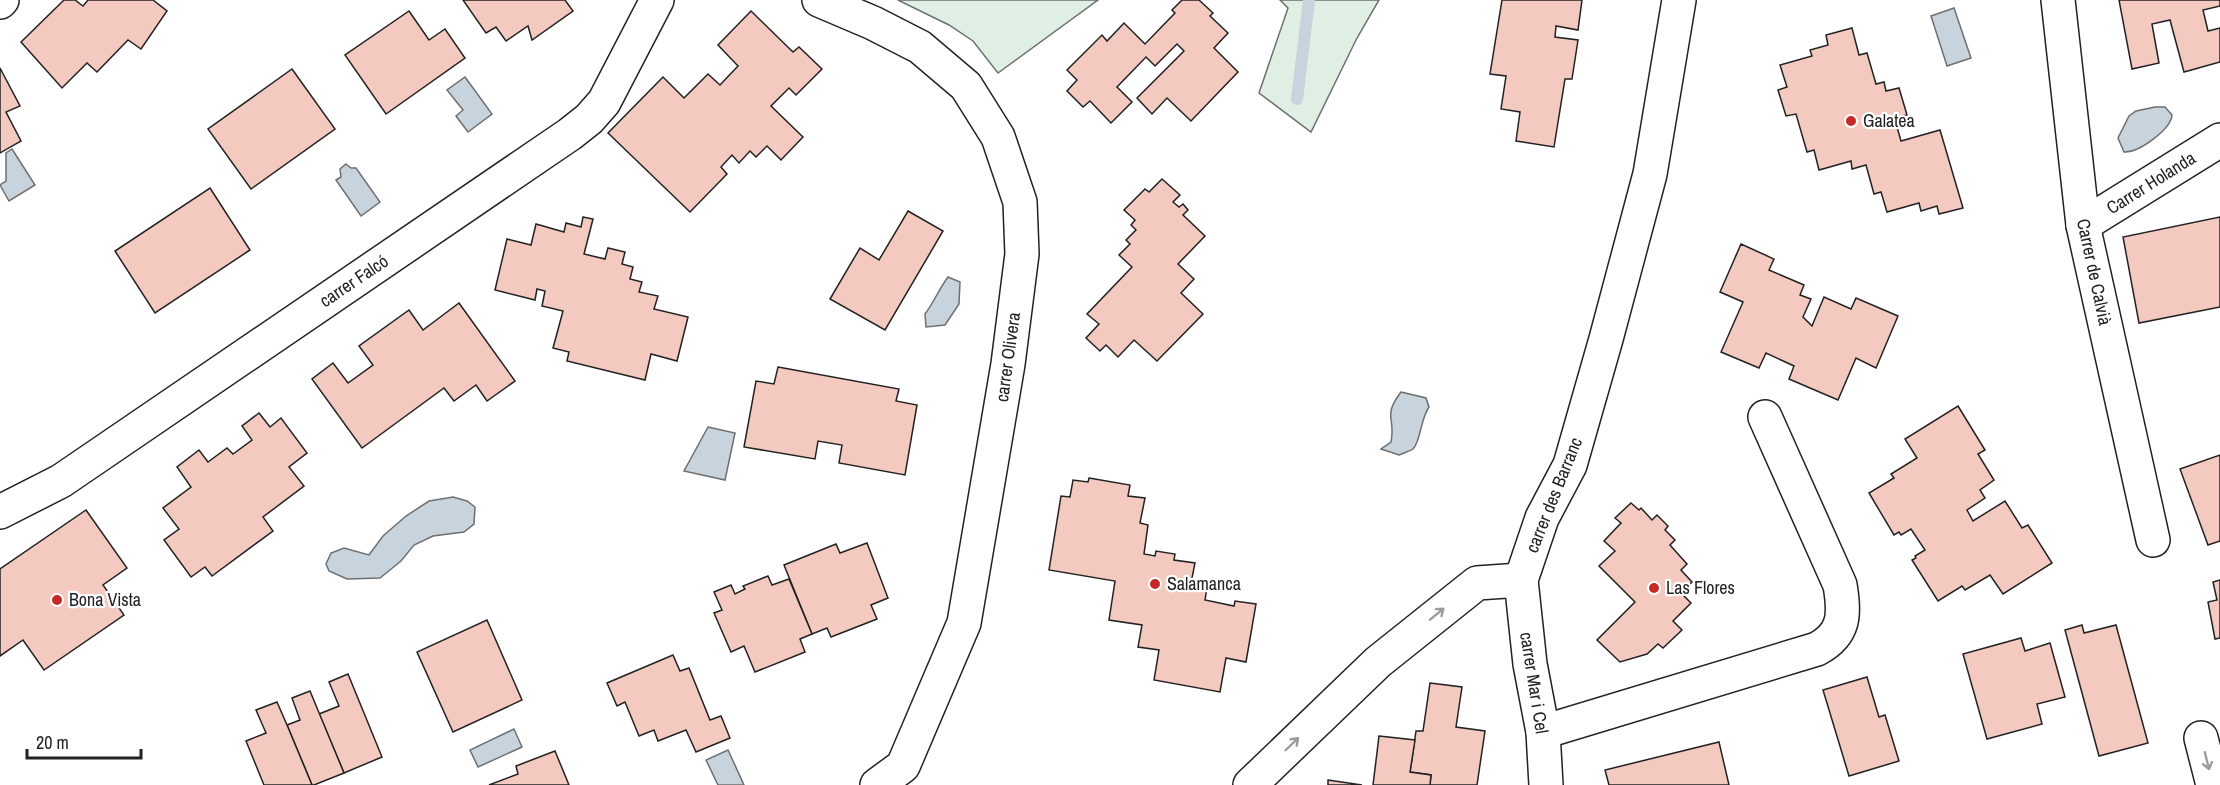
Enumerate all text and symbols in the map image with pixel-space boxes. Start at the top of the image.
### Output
place label: Galatea [1863,108,1915,133]
marker: Galatea [1844,114,1858,128]
street label: Carrer Holanda [2101,145,2200,220]
street label: Carrer de Calvià [2071,216,2118,327]
street label: carrer Falcó [314,248,393,313]
street label: carrer Olivera [989,311,1026,403]
street label: carrer des Barranc [1519,433,1588,556]
place label: Salamanca [1167,571,1241,596]
place label: Las Flores [1666,575,1735,600]
marker: Salamanca [1148,577,1162,591]
marker: Las Flores [1647,581,1661,595]
place label: Bona Vista [69,587,141,612]
marker: Bona Vista [50,593,64,607]
one-way arrow [1429,608,1445,621]
street label: carrer Mar i Cel [1514,630,1555,736]
scale bar [27,722,141,760]
text: 20 m [36,730,69,755]
one-way arrow [1285,737,1300,752]
one-way arrow [2201,752,2213,771]

